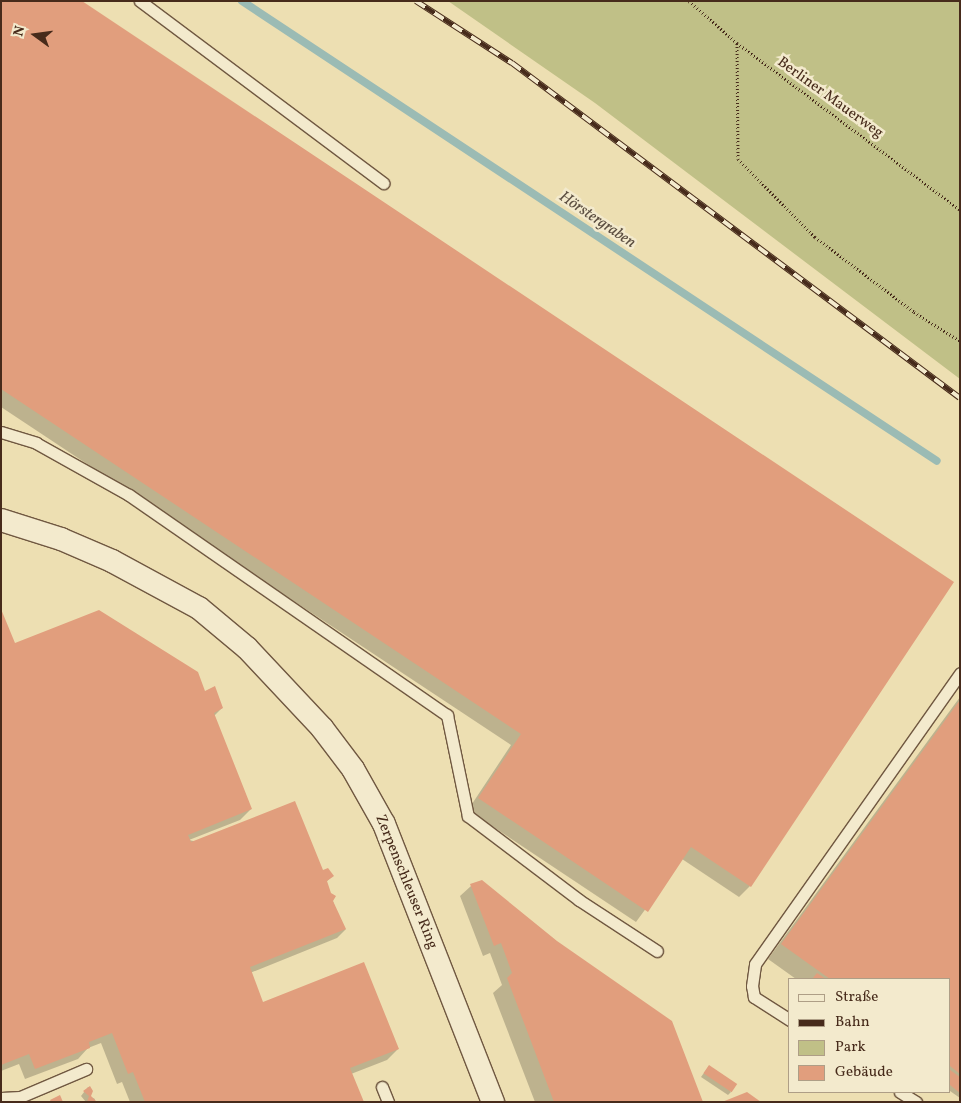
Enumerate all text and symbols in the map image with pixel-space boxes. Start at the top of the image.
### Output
north arrow [10,10,60,60]
text: N [10,24,30,38]
street label: Berliner Mauerweg [773,54,887,142]
water label: Hörstergraben [555,187,639,253]
street label: Zerpenschleuser Ring [371,812,441,952]
legend [788,978,951,1093]
text: Straße [835,987,878,1008]
text: Bahn [835,1012,870,1033]
text: Park [835,1037,866,1058]
text: Gebäude [835,1062,893,1083]

